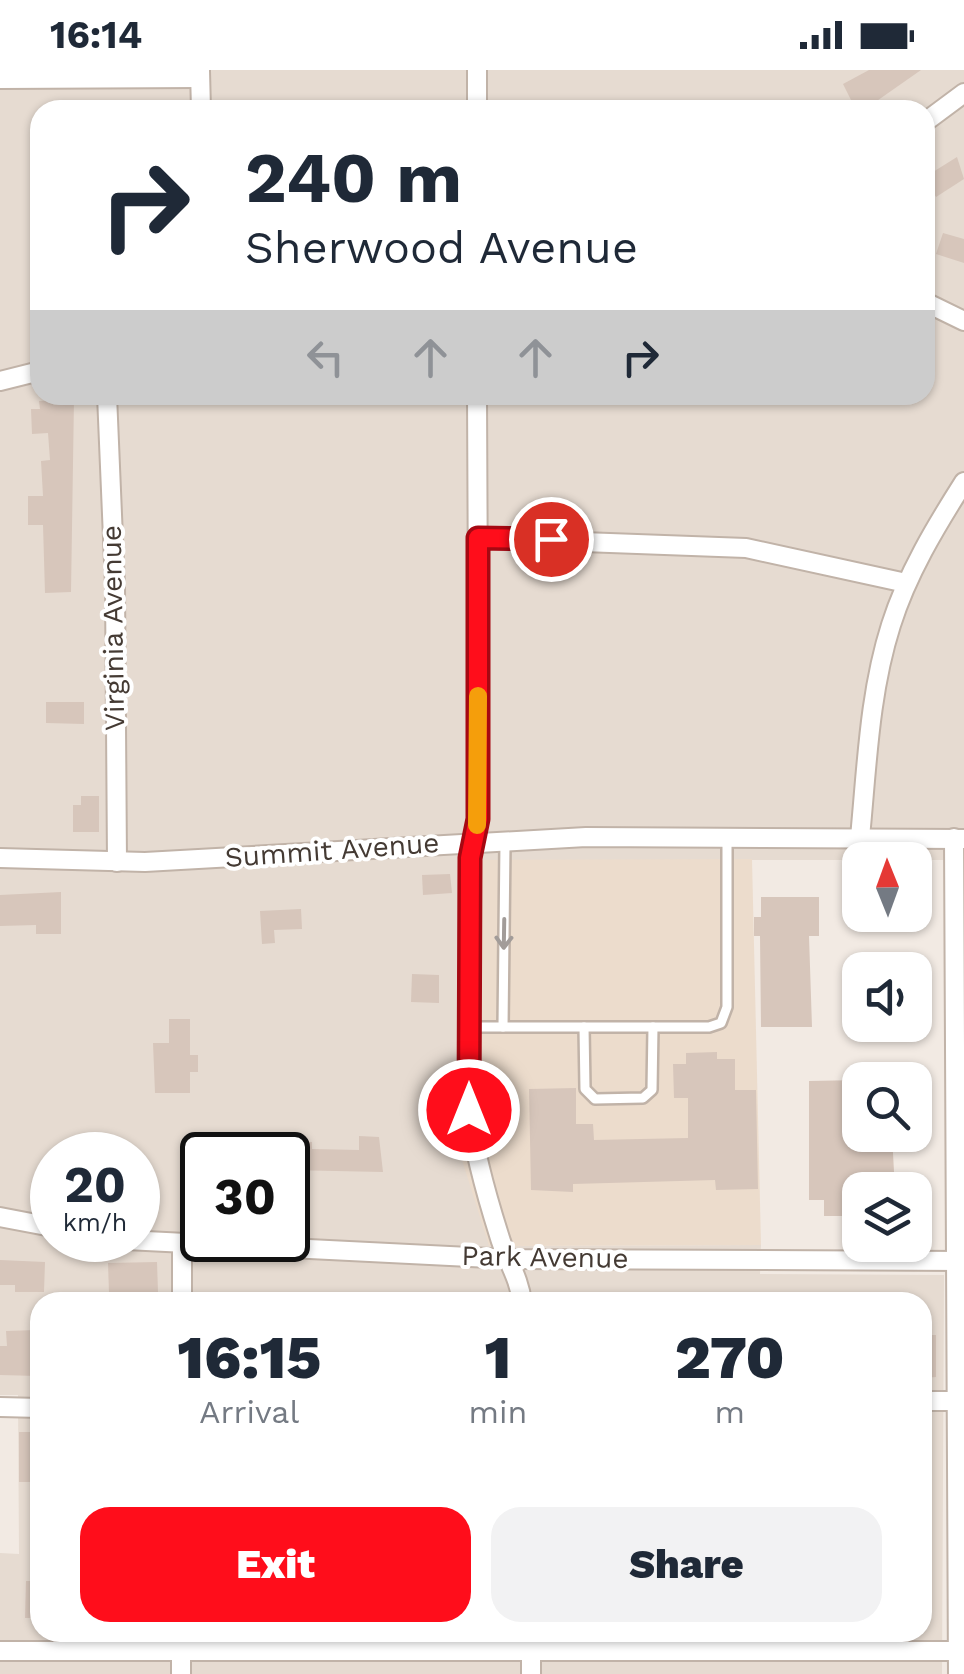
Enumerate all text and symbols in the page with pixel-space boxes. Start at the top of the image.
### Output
text: 16:14 [50,13,142,57]
text: 240 m [245,137,462,219]
icon: right [80,140,210,270]
text: Sherwood Avenue [245,221,638,274]
icon: left [298,330,353,385]
icon: ahead [403,330,458,385]
icon: ahead [508,330,563,385]
icon: right [613,330,668,385]
pin [509,497,594,582]
icon: arrive [524,512,579,567]
street label: Virginia Avenue [95,525,131,731]
street label: Summit Avenue [224,826,440,874]
north arrow [842,842,932,932]
map controls [842,842,932,1262]
one-way arrow [494,916,514,949]
button: sound [842,952,932,1042]
position arrow [417,1058,521,1162]
button: search [842,1062,932,1152]
speed limit sign: 30 [180,1132,310,1262]
text: 20 [64,1155,126,1214]
button: layers [842,1172,932,1262]
text: km/h [63,1208,127,1237]
street label: Park Avenue [461,1239,629,1275]
text: 16:15 [177,1322,321,1393]
text: 1 [485,1322,511,1393]
text: 270 [675,1322,785,1393]
text: Arrival [199,1393,299,1431]
text: min [469,1393,527,1431]
text: m [714,1393,745,1431]
button: Exit [80,1507,471,1622]
button: Share [491,1507,882,1622]

